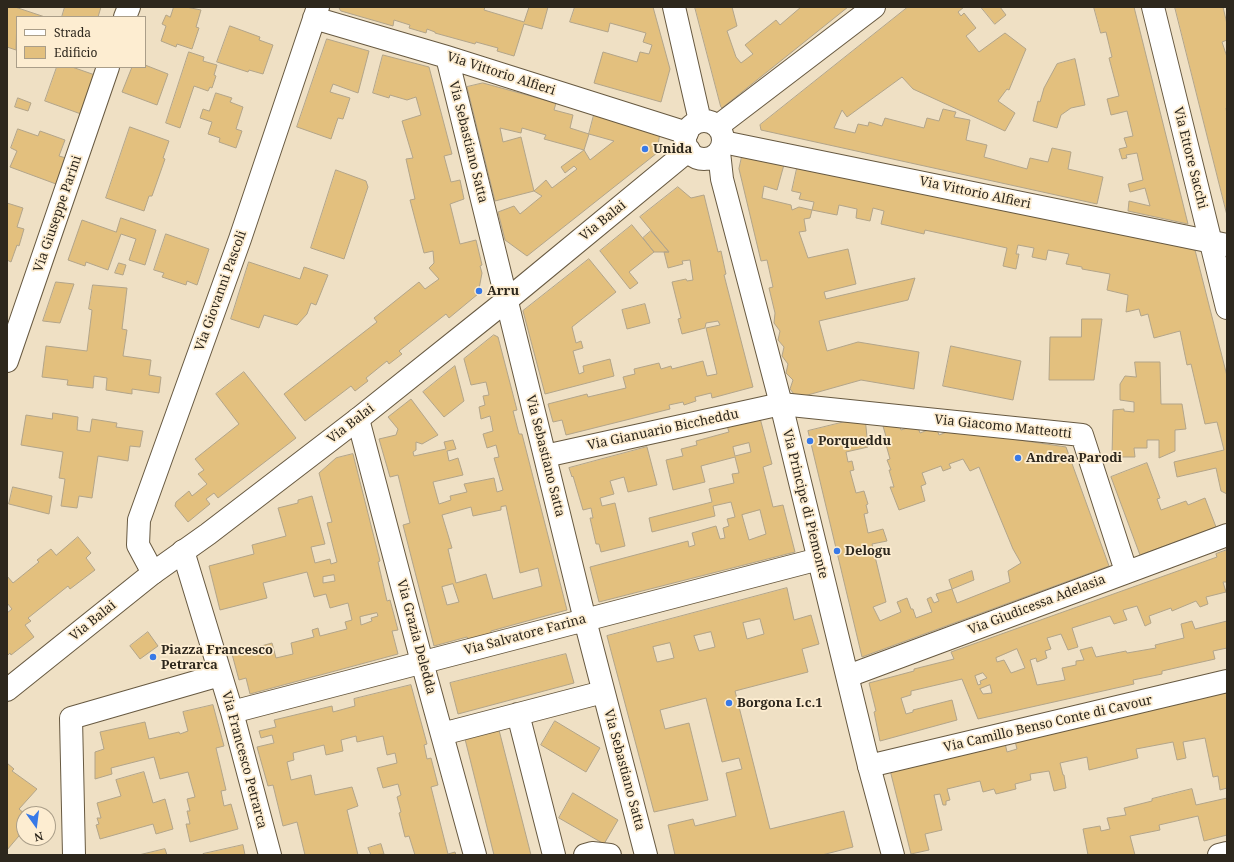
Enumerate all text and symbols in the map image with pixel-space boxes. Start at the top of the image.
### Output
legend [16,16,146,68]
text: Strada [54,24,91,41]
text: Edificio [54,44,97,61]
street label: Via Vittorio Alfieri [445,49,557,99]
street label: Via Sebastiano Satta [445,79,491,205]
street label: Via Ettore Sacchi [1170,105,1210,211]
place label: Unida [653,141,692,157]
marker: Unida [640,144,650,154]
street label: Via Giuseppe Parini [31,154,85,274]
street label: Via Vittorio Alfieri [918,174,1032,212]
street label: Via Balai [577,198,629,244]
street label: Via Giovanni Pascoli [192,229,250,353]
place label: Arru [487,283,519,299]
marker: Arru [474,286,484,296]
street label: Via Sebastiano Satta [522,393,568,519]
street label: Via Balai [325,401,377,447]
street label: Via Gianuario Biccheddu [586,406,740,454]
street label: Via Giacomo Matteotti [934,412,1072,442]
street label: Via Principe di Piemonte [779,428,831,580]
place label: Porqueddu [818,433,891,449]
marker: Porqueddu [805,436,815,446]
place label: Andrea Parodi [1026,450,1122,466]
marker: Andrea Parodi [1013,453,1023,463]
place label: Delogu [845,543,891,559]
marker: Delogu [832,546,842,556]
street label: Via Giudicessa Adelasia [966,572,1108,638]
street label: Via Grazia Deledda [393,578,439,696]
street label: Via Balai [67,598,119,644]
street label: Via Salvatore Farina [462,611,588,659]
place label: Piazza Francesco Petrarca [161,642,273,673]
marker: Piazza Francesco Petrarca [148,652,158,662]
street label: Via Francesco Petrarca [218,690,270,830]
street label: Via Camillo Benso Conte di Cavour [942,692,1154,756]
place label: Borgona I.c.1 [737,695,823,711]
marker: Borgona I.c.1 [724,698,734,708]
street label: Via Sebastiano Satta [600,708,648,832]
north arrow [16,806,56,846]
text: N [33,829,45,845]

